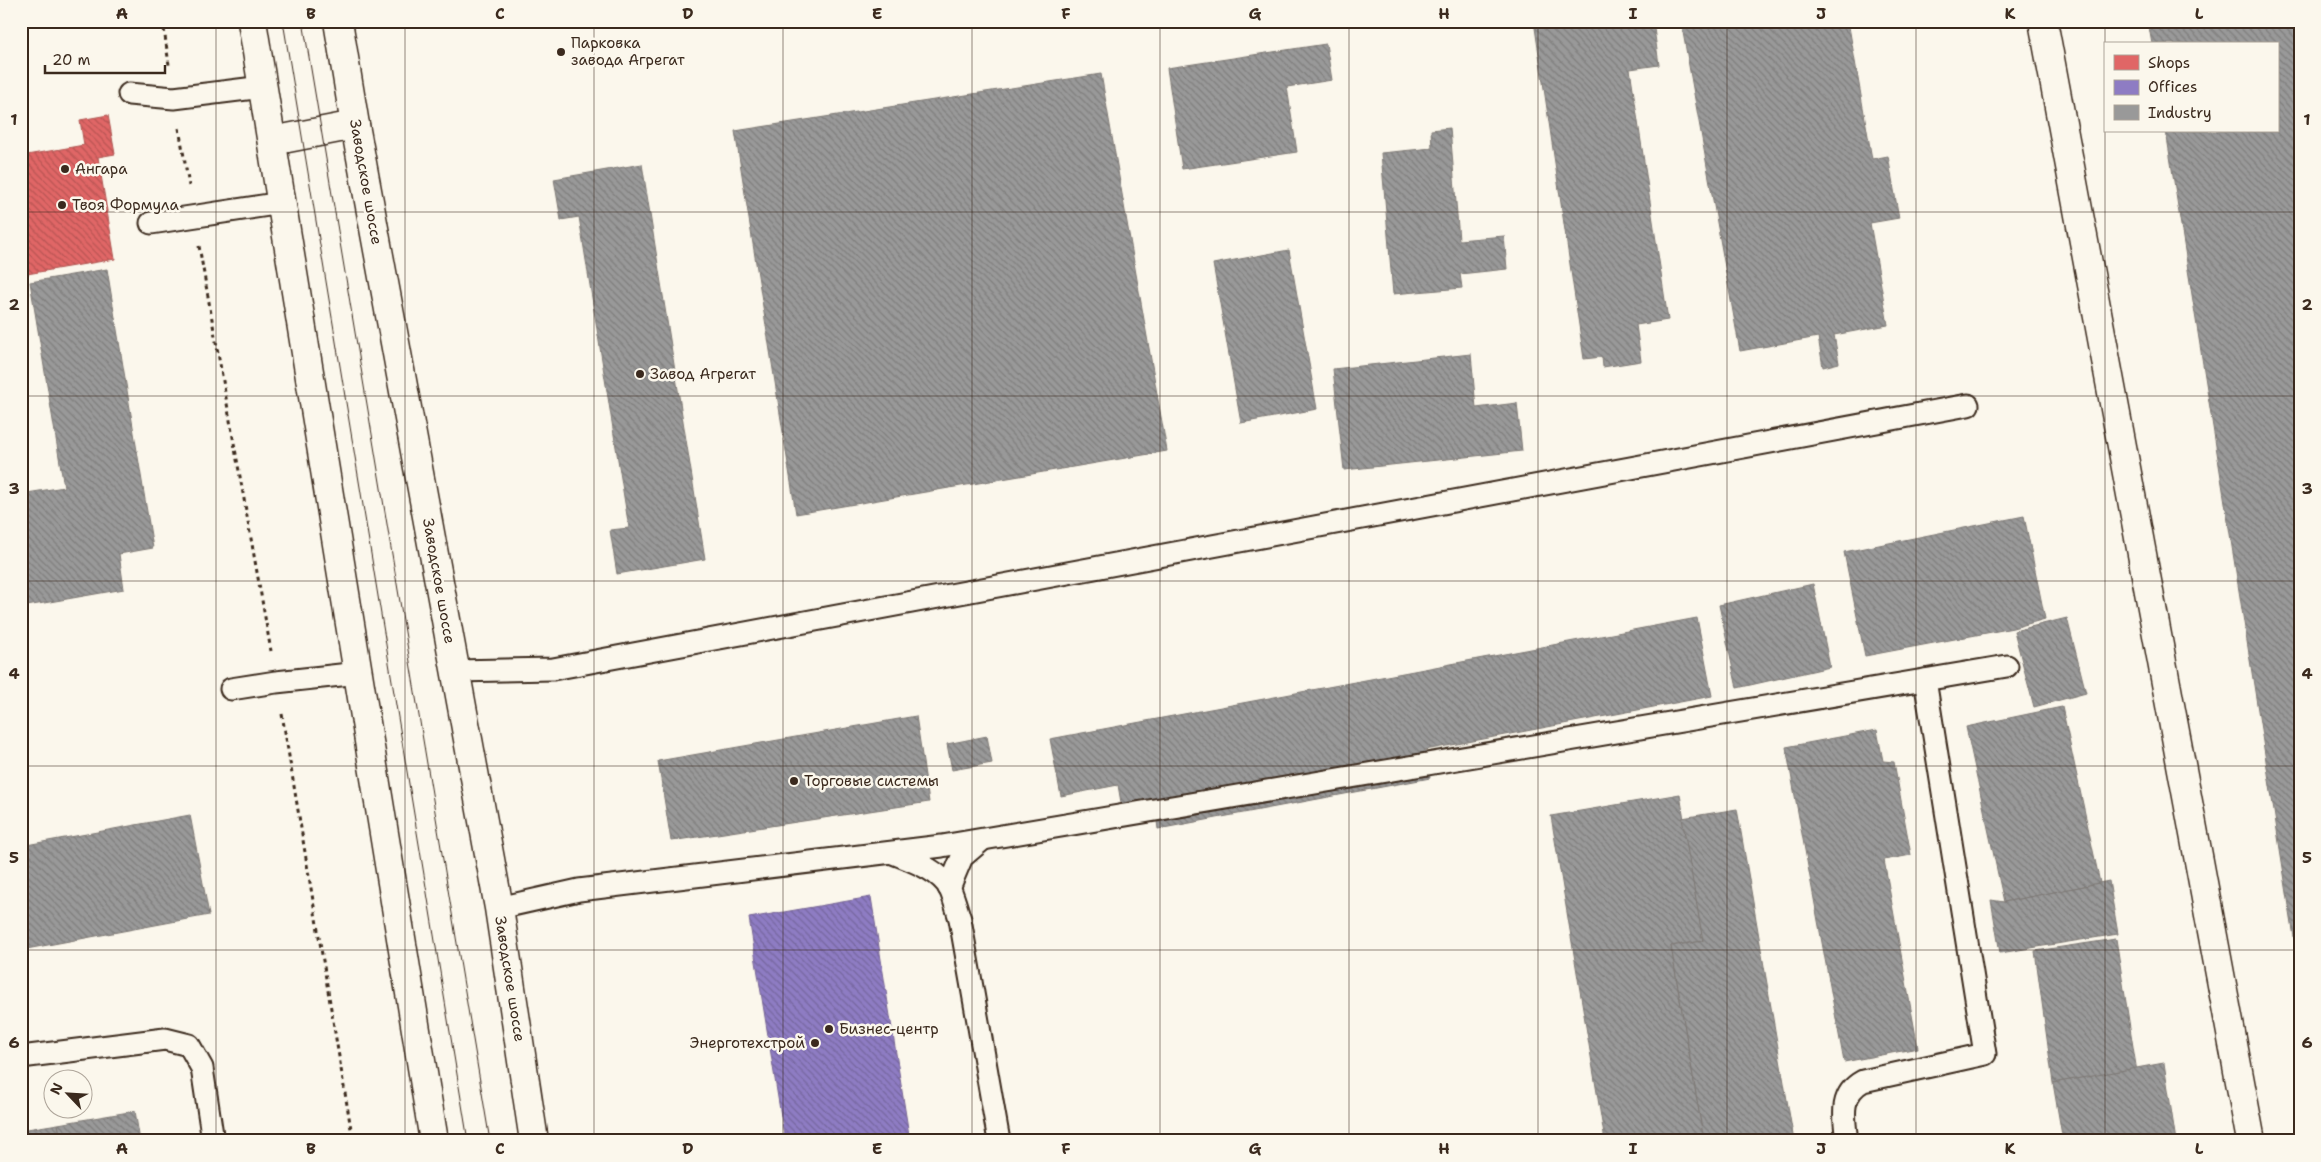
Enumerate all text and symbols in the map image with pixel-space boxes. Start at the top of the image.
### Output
text: A [116,3,128,24]
text: B [306,3,316,24]
text: C [495,3,505,24]
text: D [682,3,694,24]
text: E [872,3,882,24]
text: F [1061,3,1071,24]
text: G [1249,3,1262,24]
text: H [1438,3,1450,24]
text: I [1629,3,1638,24]
text: J [1816,3,1826,24]
text: K [2005,3,2016,24]
text: L [2195,3,2204,24]
place label: Парковка завода Агрегат [571,33,685,70]
scale bar [45,42,165,74]
legend [2104,42,2278,132]
marker: Парковка завода Агрегат [555,46,567,58]
text: 20 m [52,50,91,70]
text: Shops [2148,53,2190,73]
text: Offices [2148,77,2197,97]
text: Industry [2148,103,2212,123]
text: 1 [10,109,18,130]
text: 1 [2303,109,2311,130]
street label: Заводское шоссе [345,118,387,246]
place label: Ангара [75,159,128,179]
marker: Ангара [59,163,71,175]
place label: Твоя Формула [72,195,179,215]
marker: Твоя Формула [56,199,68,211]
text: 2 [8,294,20,315]
text: 2 [2301,294,2313,315]
place label: Завод Агрегат [650,364,756,384]
marker: Завод Агрегат [634,368,646,380]
text: 3 [8,478,20,499]
text: 3 [2301,478,2313,499]
street label: Заводское шоссе [418,517,460,645]
text: 4 [8,663,20,684]
text: 4 [2301,663,2313,684]
place label: Торговые системы [804,771,939,791]
marker: Торговые системы [788,775,800,787]
text: 5 [9,847,19,868]
text: 5 [2302,847,2312,868]
street label: Заводское шоссе [490,915,530,1043]
place label: Бизнес-центр [839,1019,939,1039]
marker: Бизнес-центр [823,1023,835,1035]
text: 6 [8,1032,20,1053]
text: 6 [2301,1032,2313,1053]
place label: Энерготехстрой [690,1033,805,1053]
marker: Энерготехстрой [809,1037,821,1049]
north arrow [42,1070,92,1120]
text: N [46,1080,67,1097]
text: A [116,1138,128,1159]
text: B [306,1138,316,1159]
text: C [495,1138,505,1159]
text: D [682,1138,694,1159]
text: E [872,1138,882,1159]
text: F [1061,1138,1071,1159]
text: G [1249,1138,1262,1159]
text: H [1438,1138,1450,1159]
text: I [1629,1138,1638,1159]
text: J [1816,1138,1826,1159]
text: K [2005,1138,2016,1159]
text: L [2195,1138,2204,1159]

